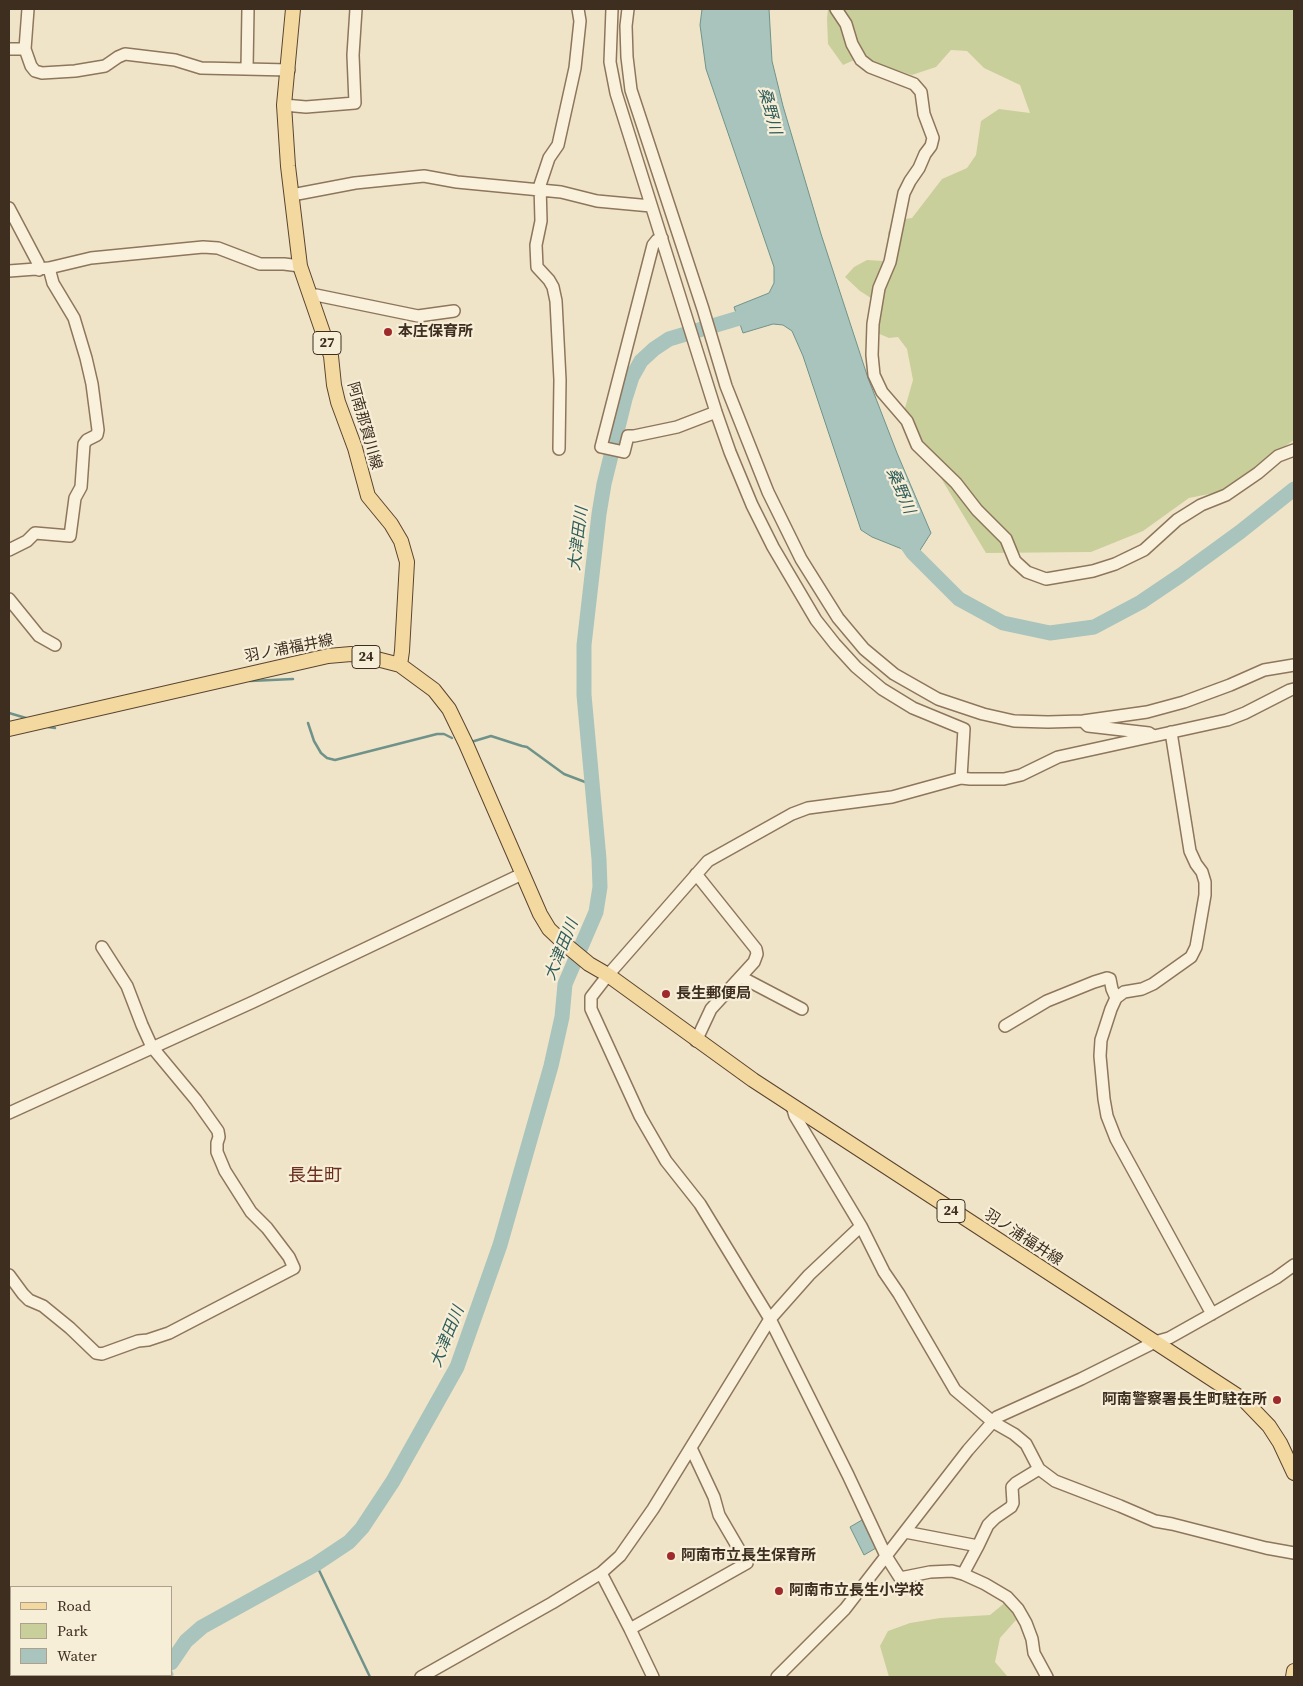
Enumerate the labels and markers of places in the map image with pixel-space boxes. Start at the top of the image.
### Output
place label: 本庄保育所 [398,323,473,341]
marker: 本庄保育所 [382,326,394,338]
place label: 長生郵便局 [676,985,751,1003]
marker: 長生郵便局 [660,988,672,1000]
place label: 阿南警察署長生町駐在所 [1102,1391,1267,1409]
marker: 阿南警察署長生町駐在所 [1271,1394,1283,1406]
place label: 阿南市立長生保育所 [681,1547,816,1565]
marker: 阿南市立長生保育所 [665,1550,677,1562]
place label: 阿南市立長生小学校 [789,1582,924,1600]
marker: 阿南市立長生小学校 [773,1585,785,1597]

